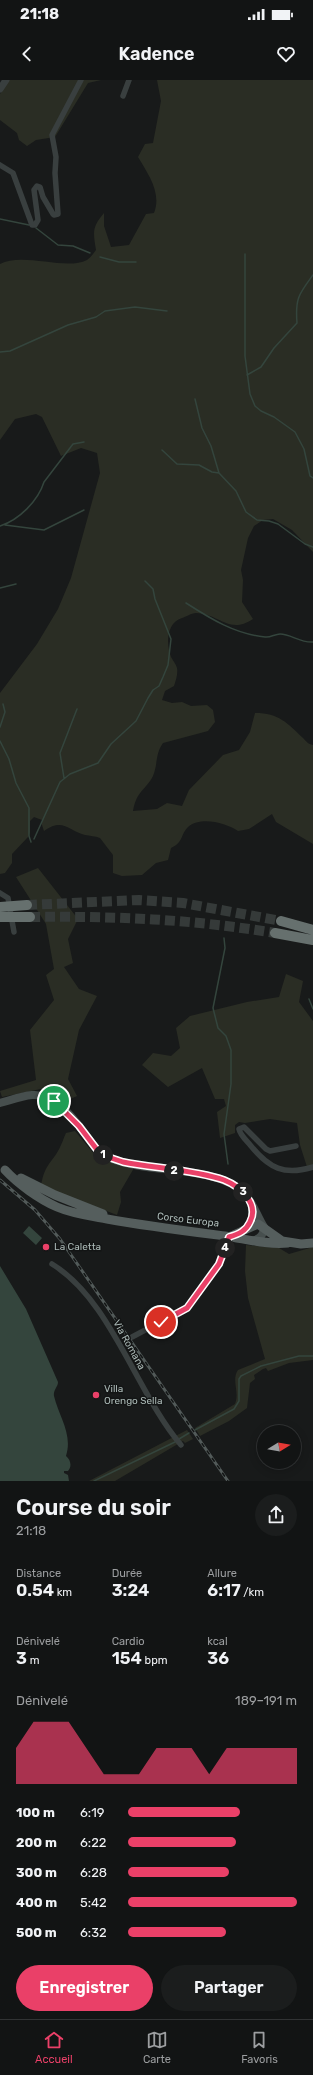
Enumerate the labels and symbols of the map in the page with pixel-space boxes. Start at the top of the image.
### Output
pin [37,1084,71,1118]
pin: 1 [93,1145,113,1165]
pin: 2 [164,1161,184,1181]
pin: 3 [233,1182,253,1202]
street label: Corso Europa [156,1210,220,1230]
pin: 4 [215,1238,235,1258]
place label: La Caletta [54,1241,101,1253]
marker: La Caletta [41,1242,51,1252]
pin [144,1305,178,1339]
street label: Via Romana [110,1318,148,1372]
place label: Villa Orengo Sella [104,1383,163,1407]
marker: Villa Orengo Sella [91,1390,101,1400]
north arrow [257,1425,301,1469]

